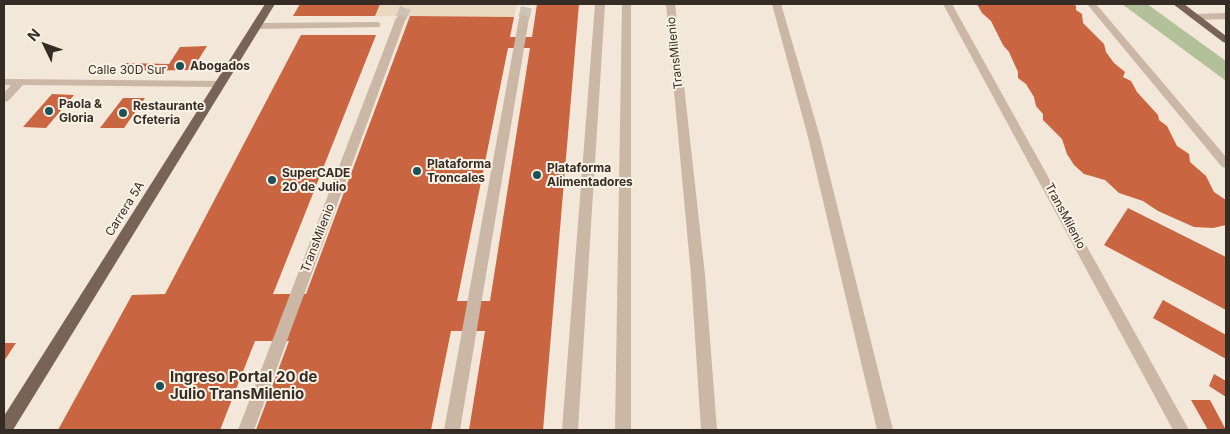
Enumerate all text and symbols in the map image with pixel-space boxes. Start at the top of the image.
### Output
street label: TransMilenio [664,16,686,90]
north arrow [20,20,70,70]
text: N [24,25,43,44]
place label: Abogados [190,59,250,73]
marker: Abogados [174,60,186,72]
street label: Calle 30D Sur [88,63,166,77]
place label: Paola & Gloria [59,97,102,125]
place label: Restaurante Cfeteria [133,99,204,127]
marker: Paola & Gloria [43,105,55,117]
marker: Restaurante Cfeteria [117,107,129,119]
place label: Plataforma Troncales [427,157,491,185]
place label: Plataforma Alimentadores [547,161,633,189]
marker: Plataforma Troncales [411,165,423,177]
place label: SuperCADE 20 de Julio [282,166,350,194]
marker: Plataforma Alimentadores [531,169,543,181]
marker: SuperCADE 20 de Julio [266,174,278,186]
street label: Carrera 5A [103,179,147,239]
street label: TransMilenio [1042,181,1088,251]
street label: TransMilenio [298,202,338,274]
place label: Ingreso Portal 20 de Julio TransMilenio [170,368,317,403]
marker: Ingreso Portal 20 de Julio TransMilenio [154,380,166,392]

